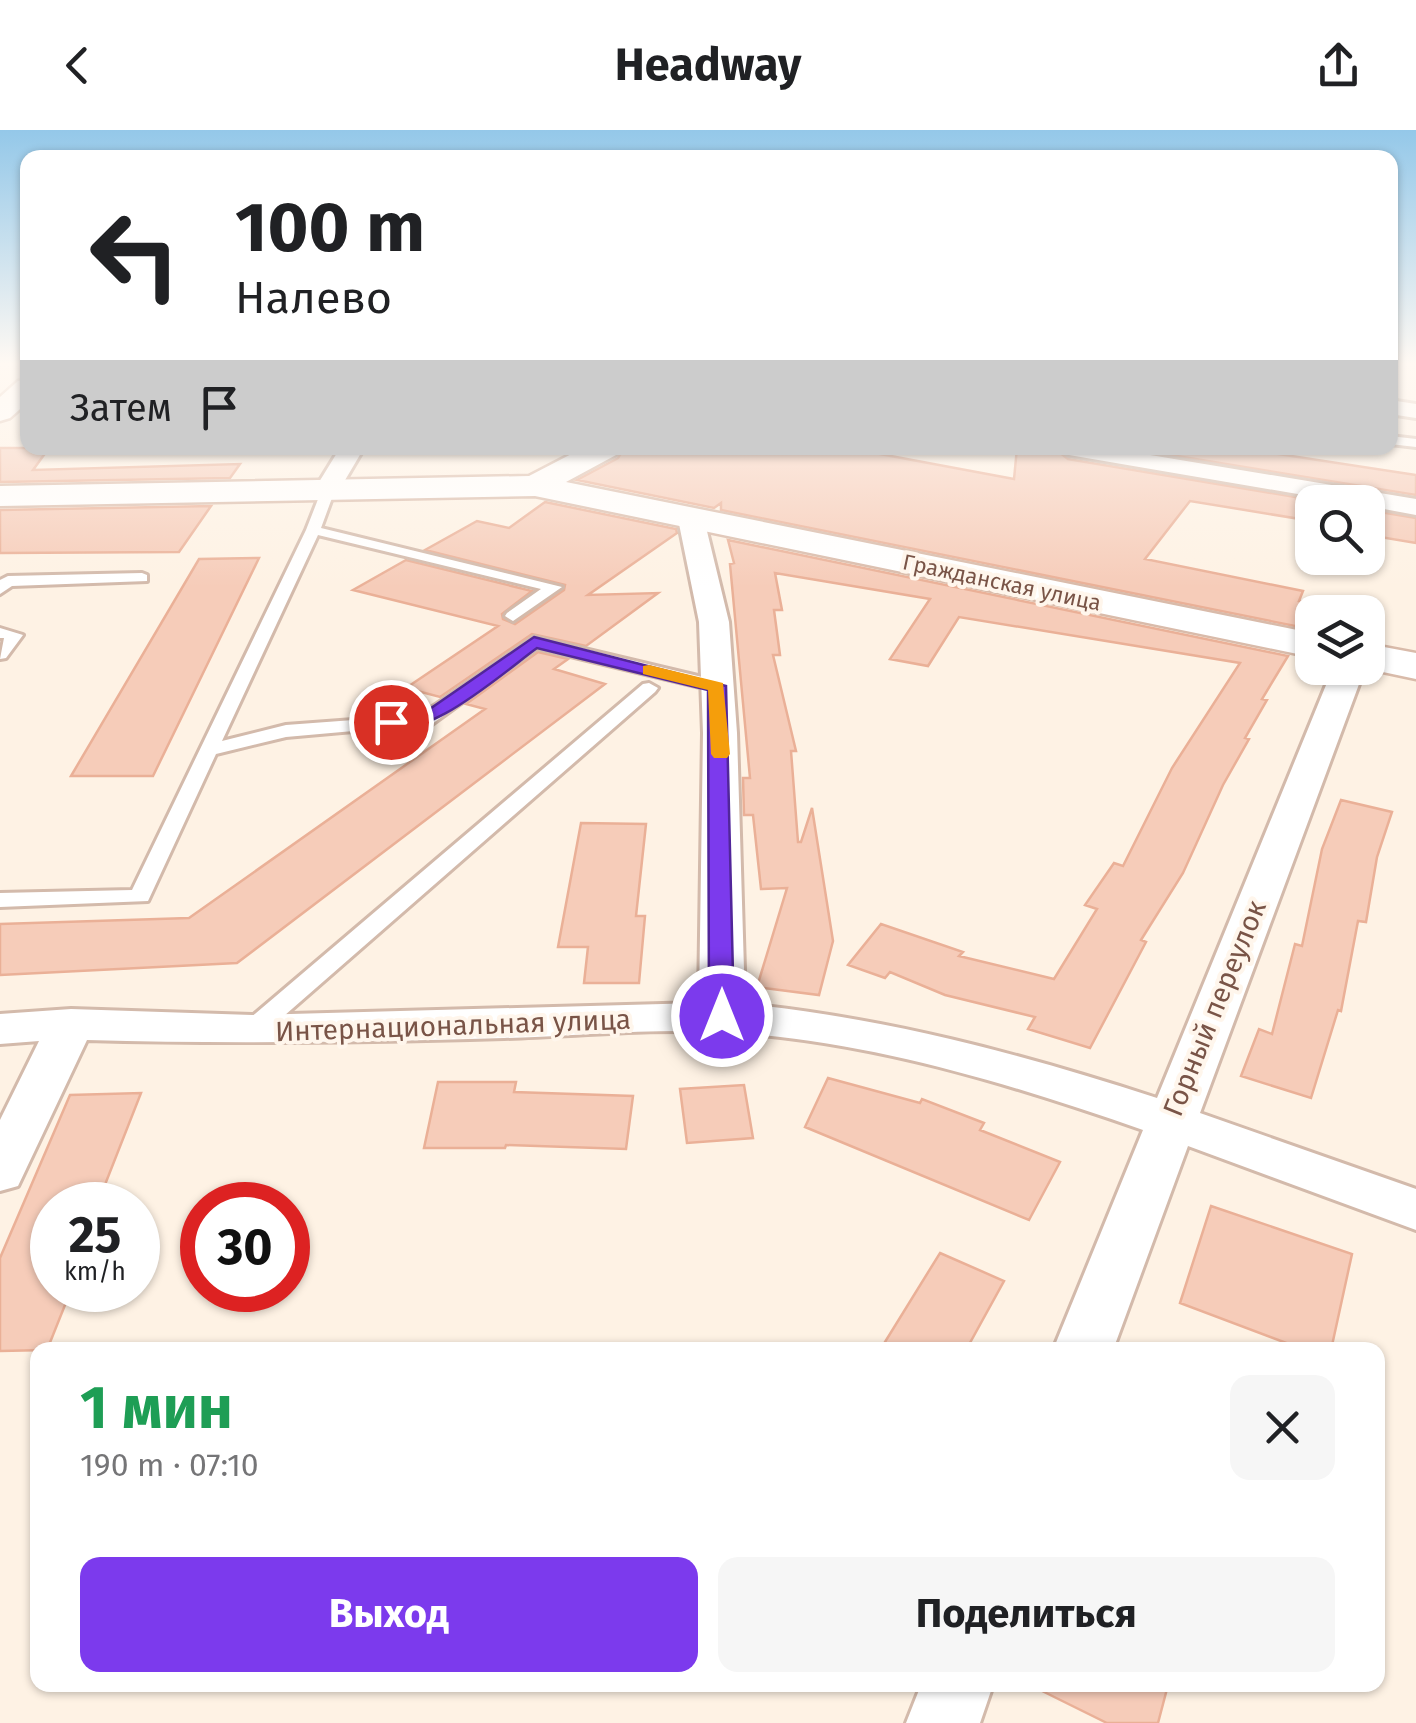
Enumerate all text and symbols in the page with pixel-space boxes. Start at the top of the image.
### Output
icon: back [50,38,105,93]
text: Headway [615,38,801,92]
icon: share [1311,38,1366,93]
text: 100 m [235,186,425,270]
icon: left [70,190,200,320]
text: Налево [235,271,392,325]
icon: arrive [192,380,247,435]
text: Затем [70,385,172,431]
map controls [1295,485,1385,685]
button: search [1295,485,1385,575]
street label: Гражданская улица [900,548,1103,617]
button: layers [1295,595,1385,685]
pin [349,680,434,765]
icon: arrive [364,695,419,750]
street label: Горный переулок [1156,895,1273,1121]
position arrow [670,964,774,1068]
street label: Интернациональная улица [275,1003,632,1048]
speed limit sign: 30 [180,1182,310,1312]
text: 25 [69,1205,121,1265]
text: km/h [64,1257,126,1287]
text: 1 мин [80,1372,233,1444]
button: close [1230,1375,1335,1480]
text: 190 m · 07:10 [80,1446,259,1484]
button: Выход [80,1557,698,1672]
button: Поделиться [718,1557,1335,1672]

